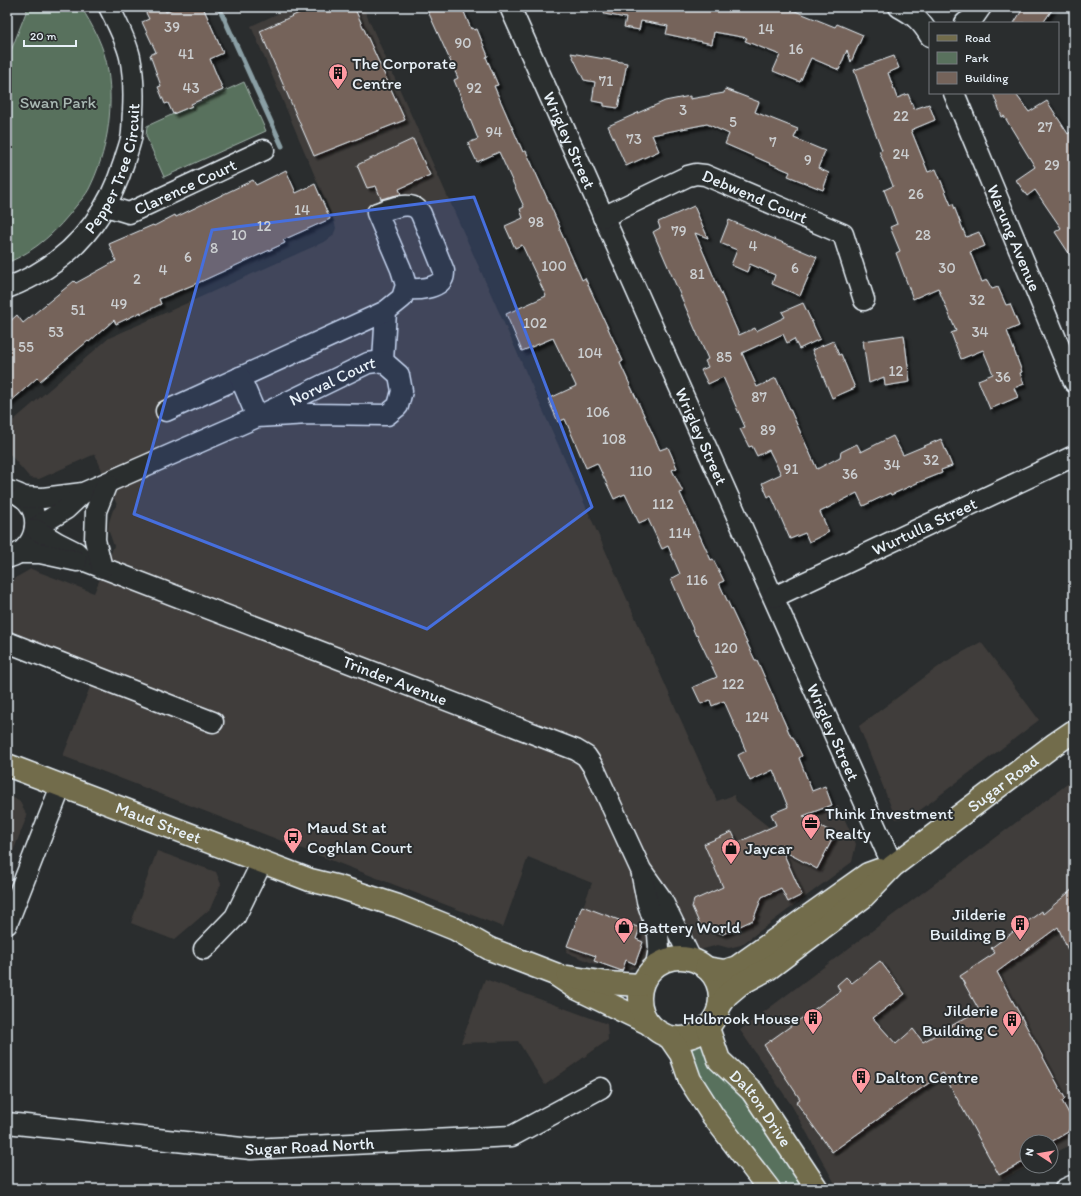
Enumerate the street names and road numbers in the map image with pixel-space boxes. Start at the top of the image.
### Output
street label: Wrigley Street [539,89,600,192]
street label: Pepper Tree Circuit [80,103,143,238]
street label: Clarence Court [131,154,239,219]
street label: Debwend Court [699,165,811,228]
street label: Warung Avenue [983,182,1045,294]
street label: Norval Court [286,352,377,410]
street label: Wrigley Street [671,385,732,488]
street label: Wurtulla Street [868,493,980,560]
street label: Trinder Avenue [340,651,450,710]
street label: Wrigley Street [803,680,864,784]
street label: Sugar Road [963,750,1043,816]
street label: Maud Street [113,797,204,848]
street label: Dalton Drive [725,1065,796,1150]
street label: Sugar Road North [244,1133,375,1159]

